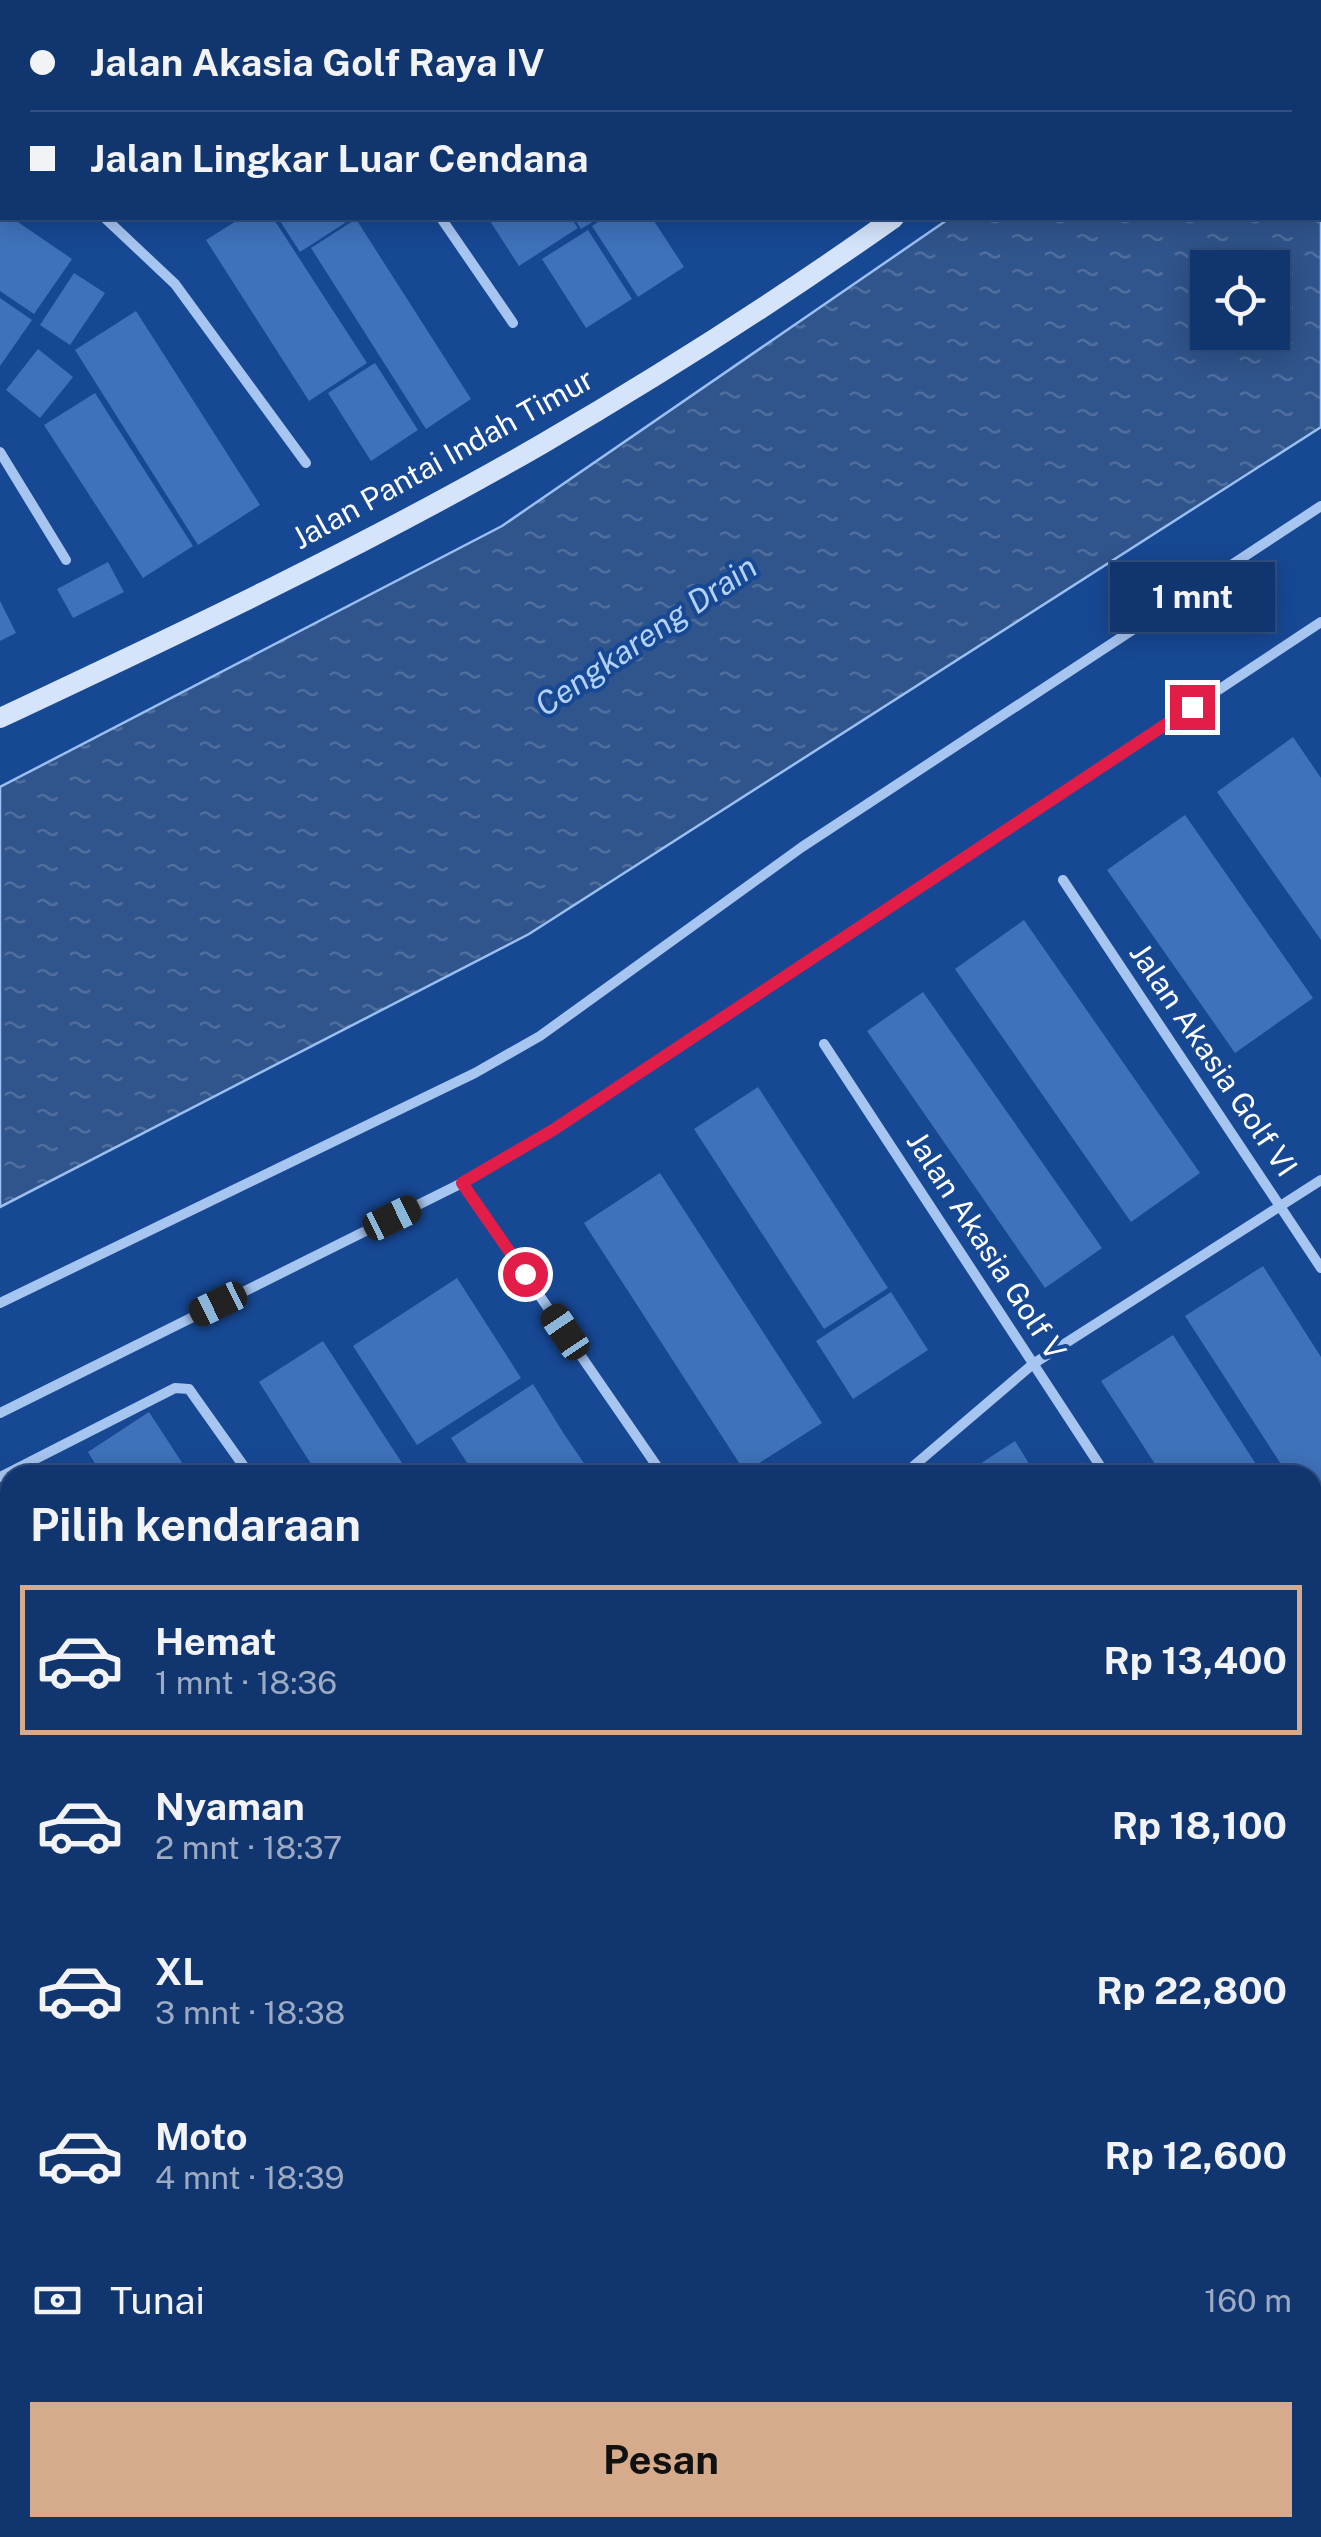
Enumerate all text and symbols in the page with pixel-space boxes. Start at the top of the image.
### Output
text: Jalan Akasia Golf Raya IV [90,40,544,85]
text: Jalan Lingkar Luar Cendana [90,136,589,181]
map controls [1190,250,1290,350]
button: locate [1190,250,1290,350]
street label: Jalan Pantai Indah Timur [286,360,599,556]
water label: Cengkareng Drain [528,548,764,723]
callout: 1 mnt [1110,562,1274,632]
text: 1 mnt [1152,578,1233,615]
route end [1170,685,1215,730]
street label: Jalan Akasia Golf VI [1122,936,1305,1183]
street label: Jalan Akasia Golf V [900,1125,1074,1366]
car [358,1191,426,1245]
route start [503,1252,548,1297]
car [184,1277,252,1331]
car [536,1299,594,1365]
text: Pilih kendaraan [30,1498,361,1551]
icon: car [35,1615,125,1705]
text: Hemat [155,1619,276,1664]
text: Rp 13,400 [1103,1638,1287,1683]
text: 1 mnt · 18:36 [155,1664,337,1701]
icon: car [35,1780,125,1870]
text: Nyaman [155,1784,305,1829]
text: Rp 18,100 [1112,1803,1287,1848]
text: 2 mnt · 18:37 [155,1829,342,1866]
icon: car [35,1945,125,2035]
text: XL [155,1949,204,1994]
text: Rp 22,800 [1096,1968,1287,2013]
text: 3 mnt · 18:38 [155,1994,345,2031]
icon: car [35,2110,125,2200]
text: Moto [155,2114,248,2159]
text: Rp 12,600 [1104,2133,1287,2178]
text: 4 mnt · 18:39 [155,2159,344,2196]
icon: cash [30,2273,85,2328]
text: Tunai [110,2278,205,2323]
text: 160 m [1204,2282,1292,2319]
button: Pesan [30,2402,1292,2517]

